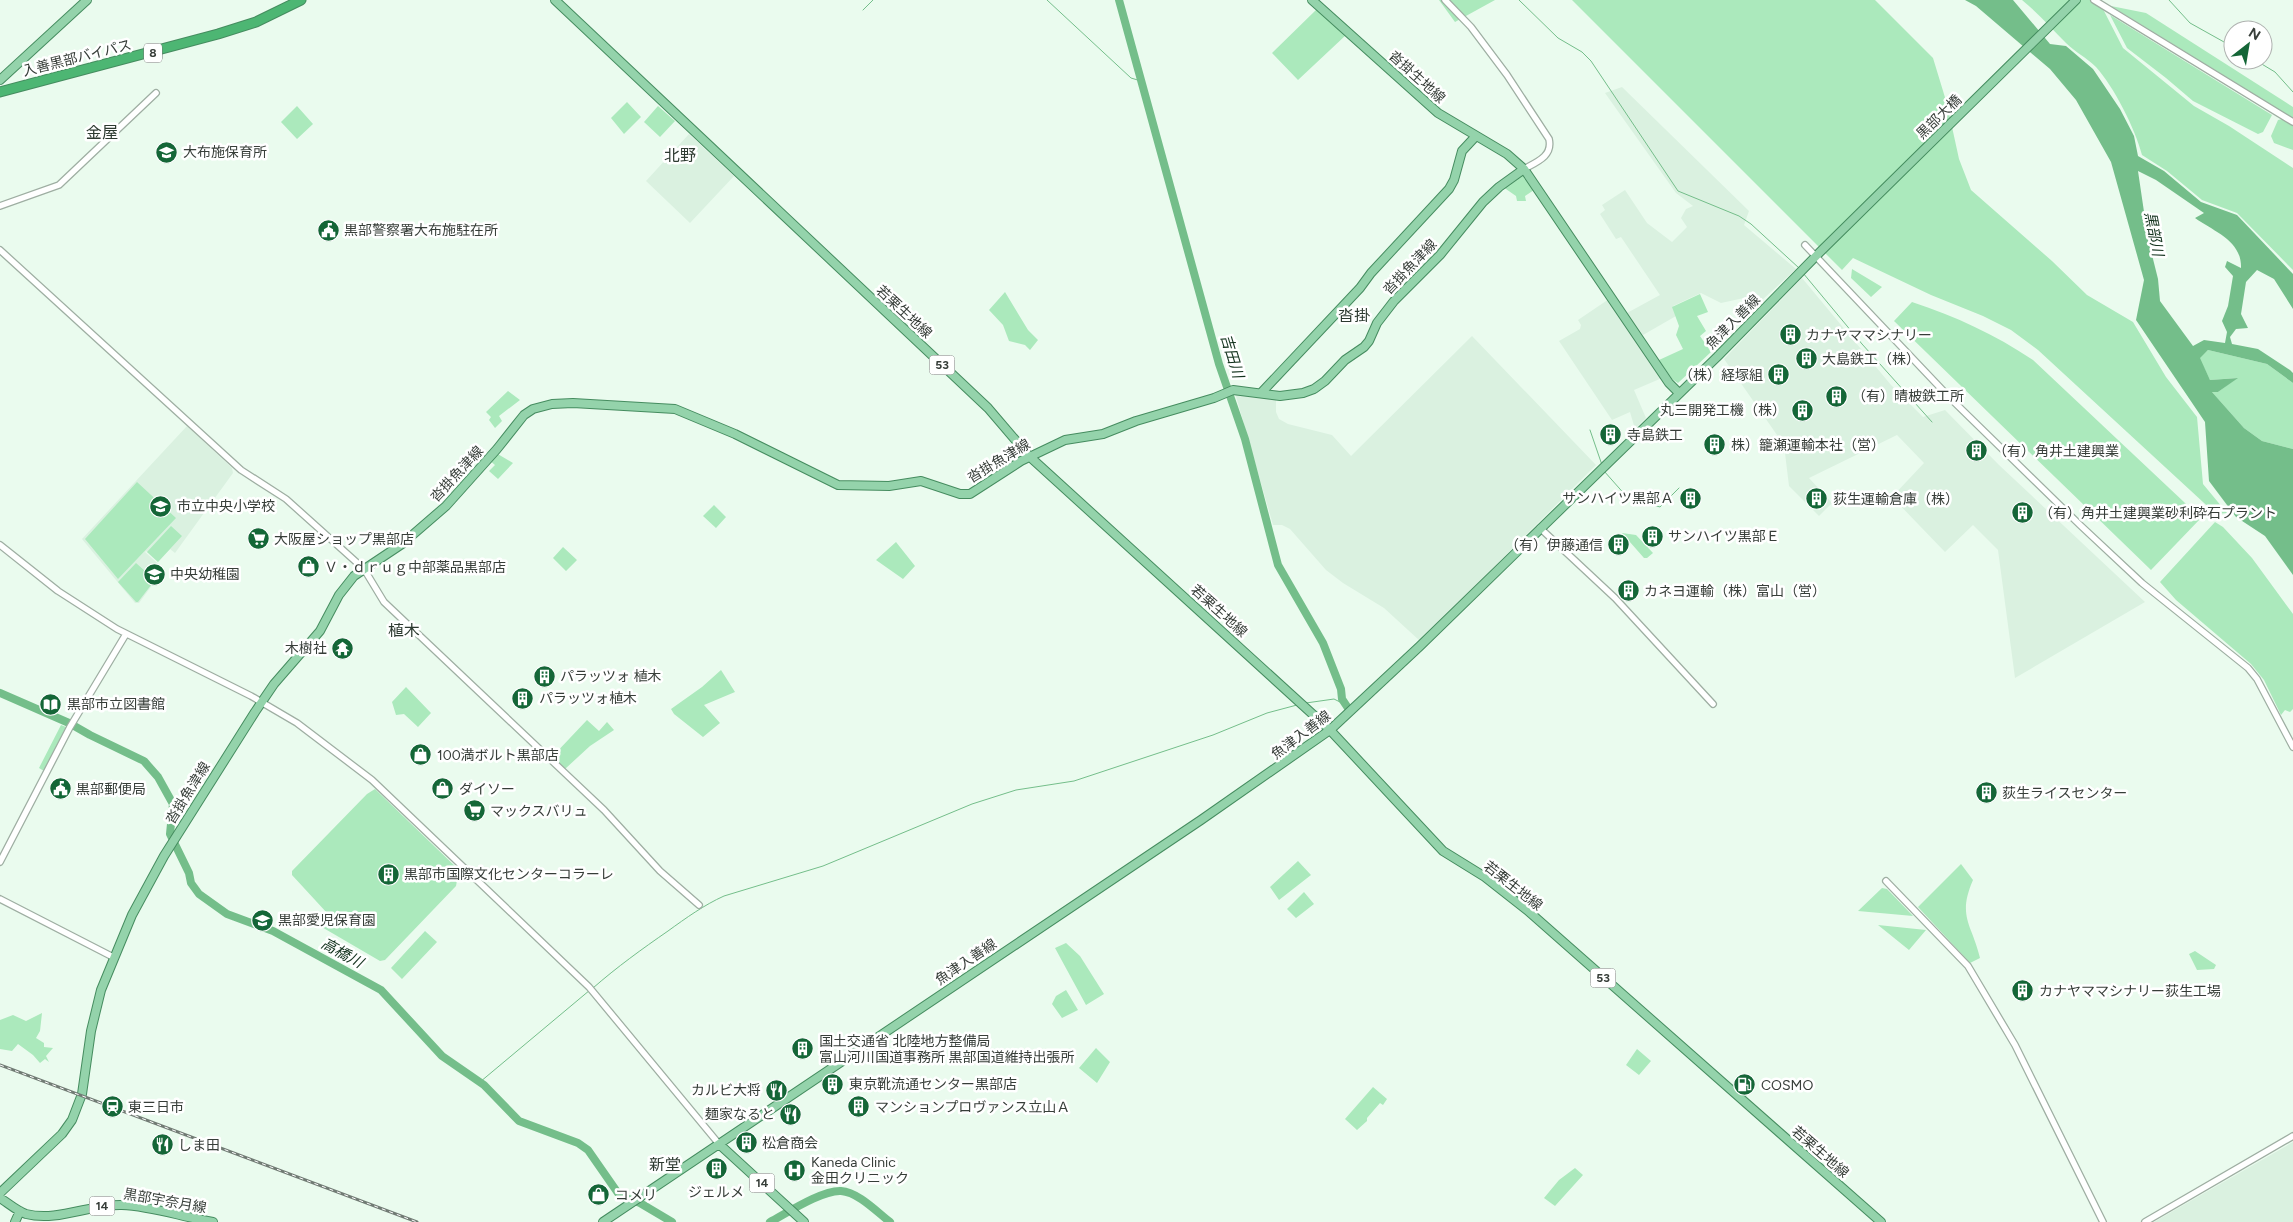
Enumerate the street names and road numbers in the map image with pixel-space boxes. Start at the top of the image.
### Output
street label: 入善黒部バイパス [21,36,133,80]
road number: 8 [144,44,162,62]
street label: 沓掛生地線 [1385,47,1449,107]
street label: 黒部大橋 [1913,91,1965,143]
street label: 沓掛魚津線 [1380,236,1440,298]
street label: 若栗生地線 [873,282,935,342]
street label: 魚津入善線 [1702,291,1764,353]
road number: 53 [930,356,954,374]
street label: 沓掛魚津線 [965,436,1033,486]
street label: 沓掛魚津線 [427,443,487,505]
street label: 若栗生地線 [1187,581,1251,641]
street label: 魚津入善線 [1268,707,1334,763]
street label: 沓掛魚津線 [162,759,214,827]
street label: 若栗生地線 [1480,858,1546,914]
street label: 魚津入善線 [932,935,1000,989]
road number: 53 [1590,968,1616,988]
street label: 若栗生地線 [1788,1123,1852,1181]
road number: 14 [750,1174,774,1192]
street label: 黒部宇奈月線 [122,1185,208,1217]
road number: 14 [90,1196,114,1216]

